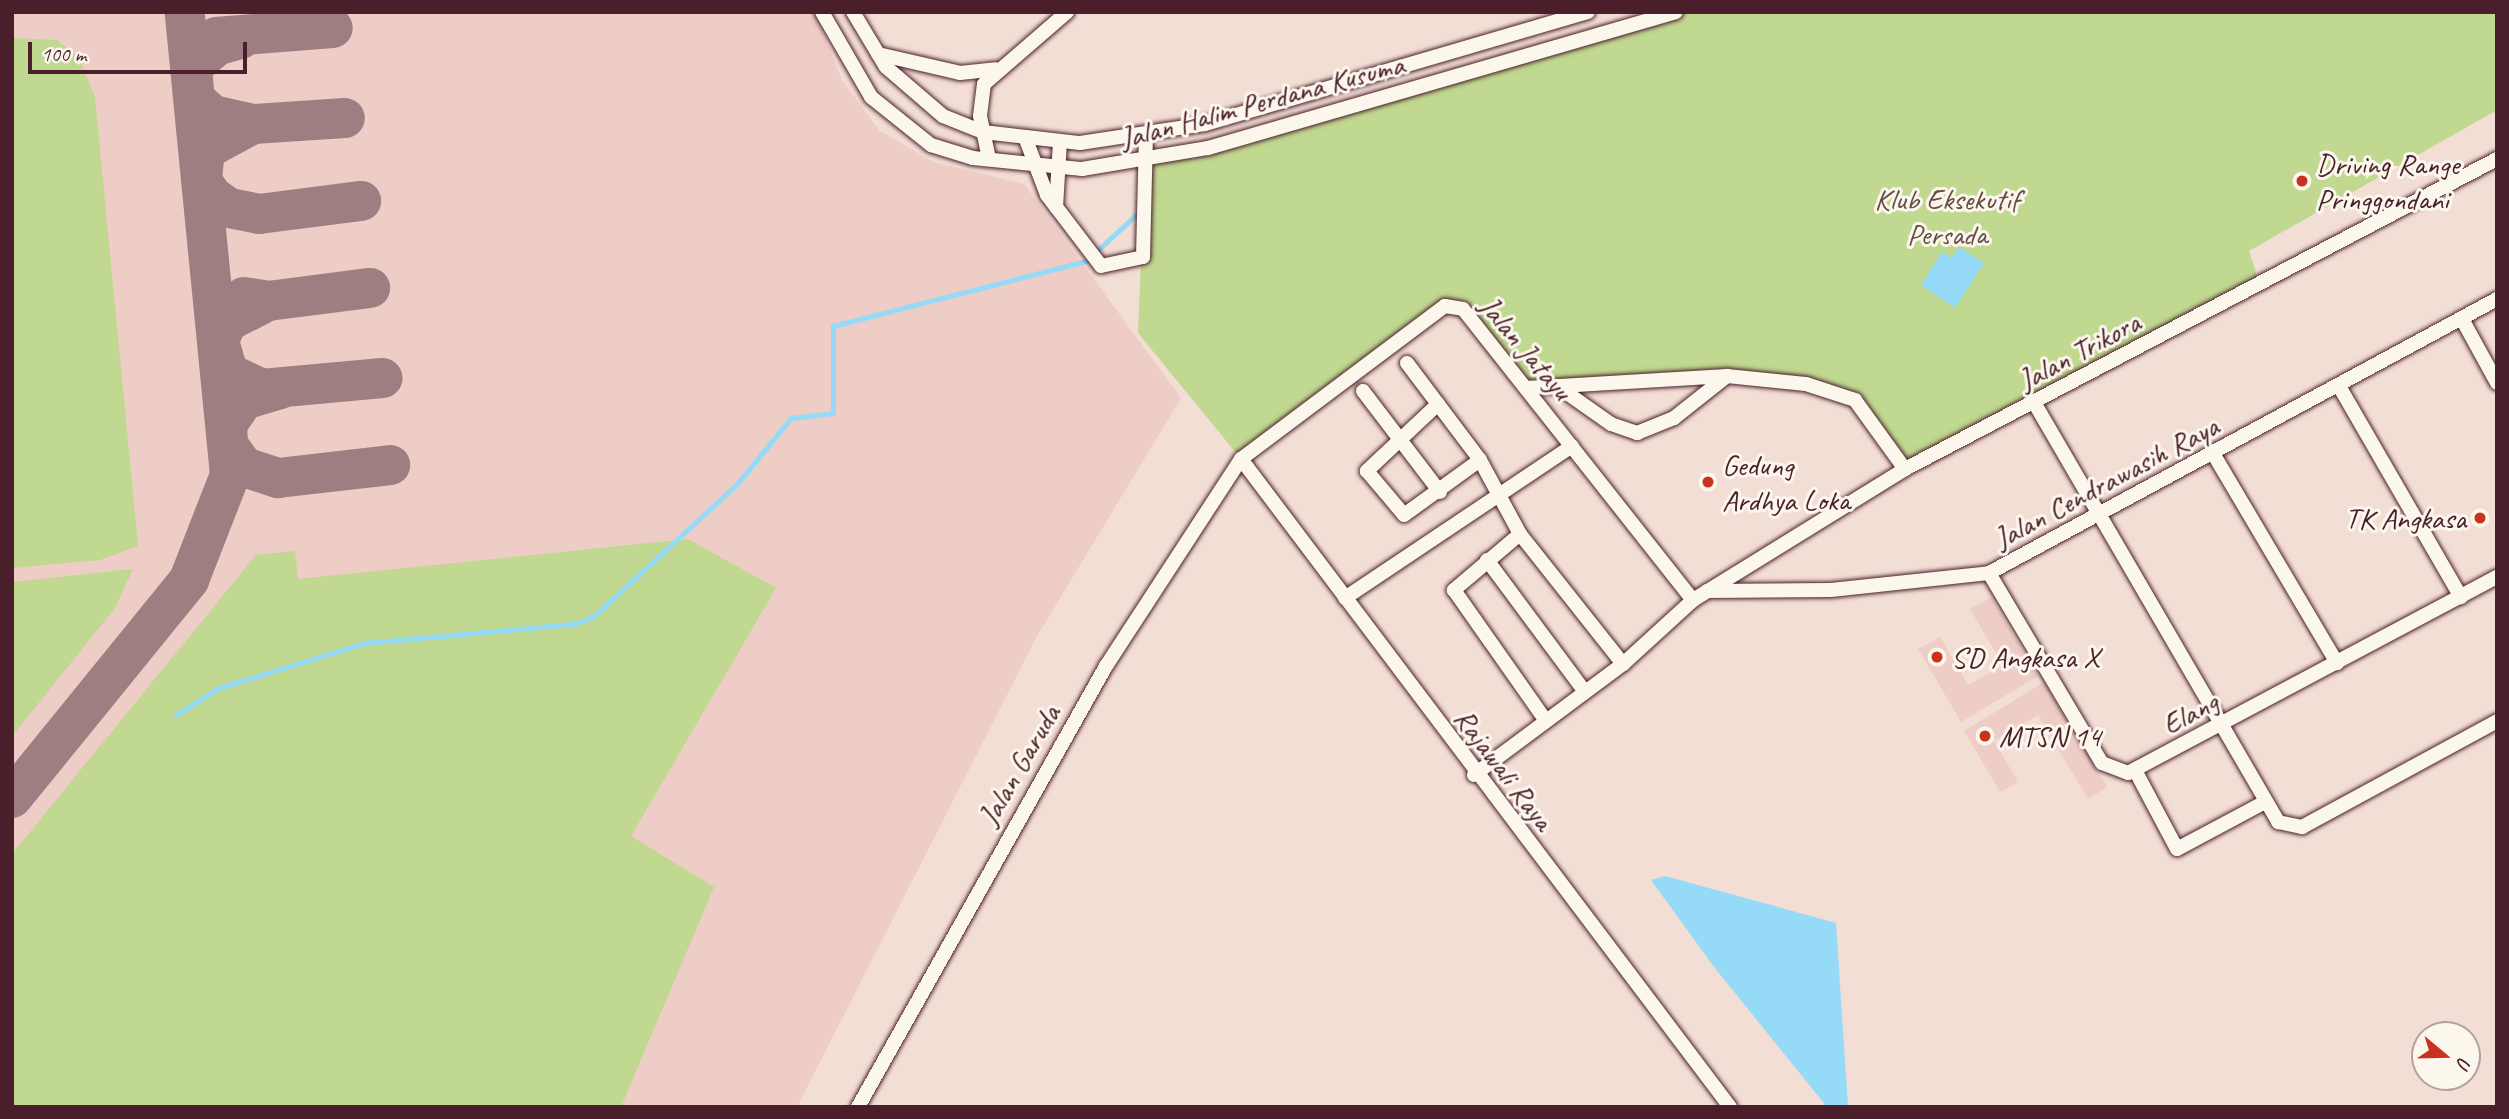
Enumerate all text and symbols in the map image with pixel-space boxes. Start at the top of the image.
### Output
scale bar [32,28,250,72]
text: 100 m [41,41,86,67]
street label: Jalan Halim Perdana Kusuma [1116,46,1408,156]
place label: Driving Range Pringgondani [2316,146,2460,216]
marker: Driving Range Pringgondani [2294,173,2310,189]
park label: Klub Eksekutif Persada [1875,181,2019,251]
street label: Jalan Jatayu [1472,289,1580,407]
street label: Jalan Trikora [2012,304,2146,398]
street label: Jalan Cendrawasih Raya [1989,408,2223,556]
place label: Gedung Ardhya Loka [1722,447,1850,518]
marker: Gedung Ardhya Loka [1700,474,1716,490]
place label: TK Angkasa [2345,500,2466,536]
marker: TK Angkasa [2472,510,2488,526]
place label: SD Angkasa X [1951,639,2099,675]
marker: SD Angkasa X [1929,649,1945,665]
street label: Elang [2156,683,2224,743]
street label: Jalan Garuda [970,698,1068,832]
street label: Rajawali Raya [1446,701,1562,837]
place label: MTSN 14 [1999,718,2101,754]
marker: MTSN 14 [1977,728,1993,744]
north arrow [2411,1021,2481,1091]
text: U [2451,1054,2477,1070]

